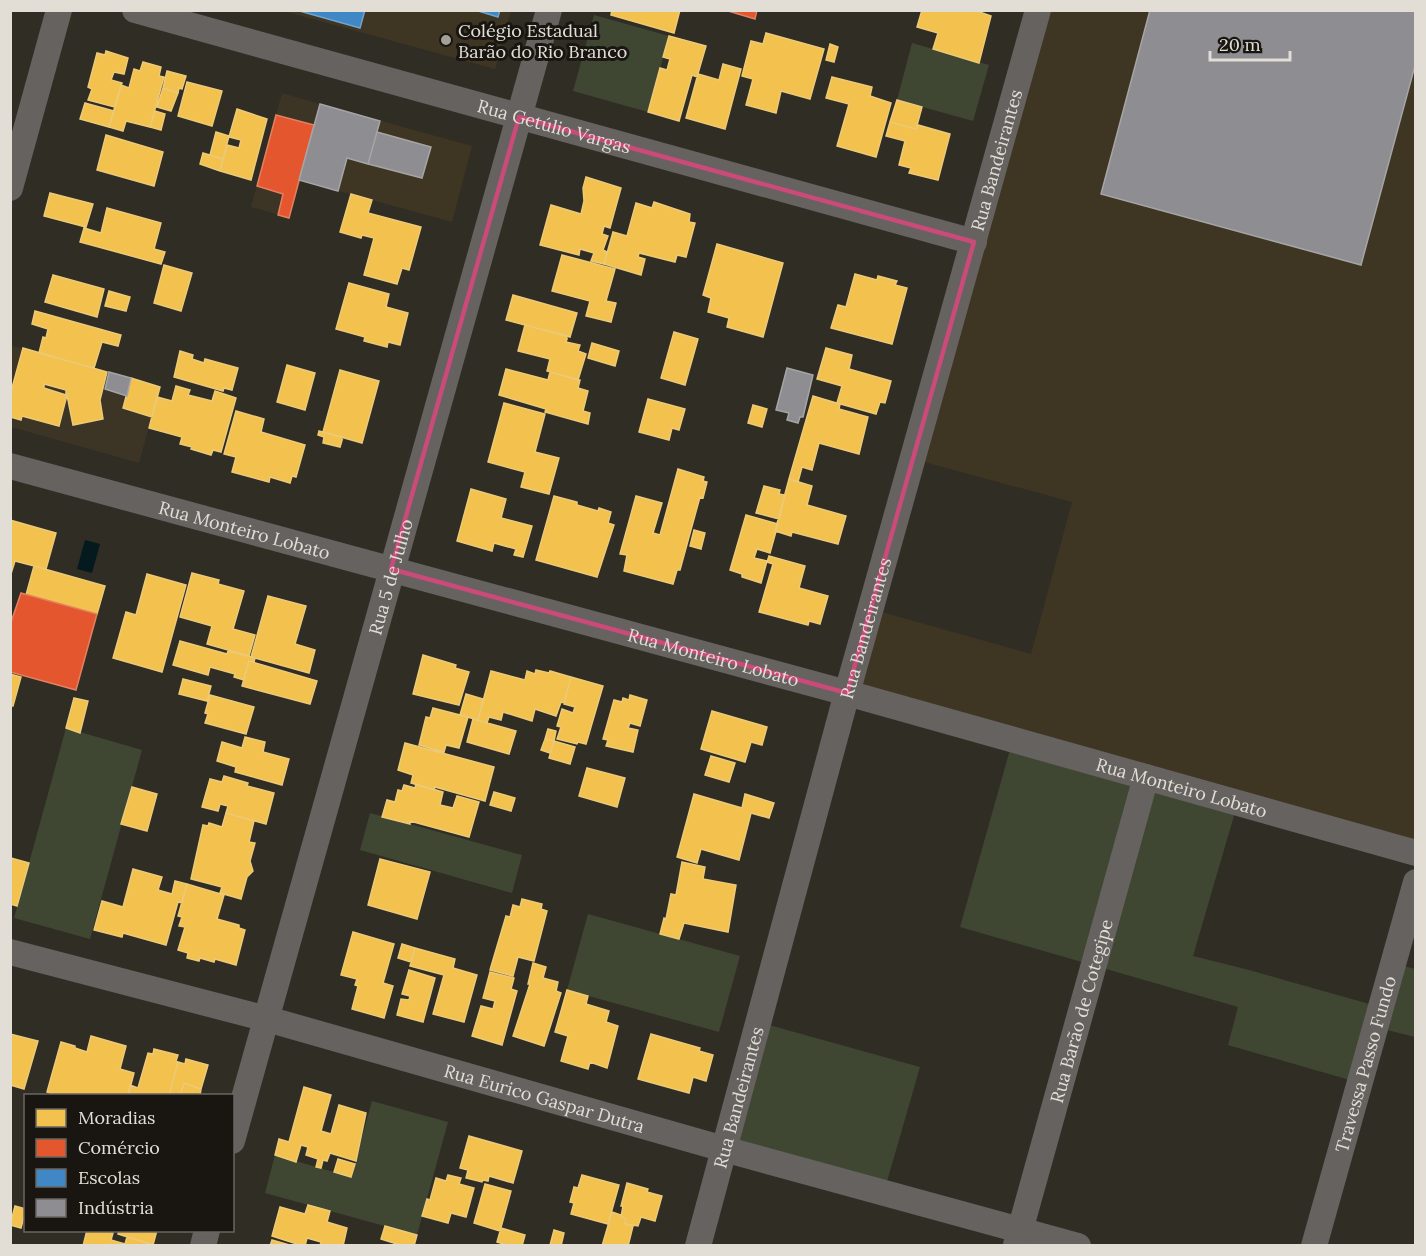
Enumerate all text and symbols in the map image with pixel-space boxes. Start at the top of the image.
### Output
place label: Colégio Estadual Barão do Rio Branco [458,19,627,63]
scale bar [1210,24,1290,62]
marker: Colégio Estadual Barão do Rio Branco [439,33,453,47]
text: 20 m [1219,33,1261,56]
street label: Rua Bandeirantes [965,87,1027,234]
street label: Rua Getúlio Vargas [475,94,634,158]
street label: Rua Monteiro Lobato [156,495,333,564]
street label: Rua 5 de Julho [363,516,417,637]
street label: Rua Bandeirantes [834,555,896,701]
street label: Rua Monteiro Lobato [625,623,802,691]
street label: Rua Monteiro Lobato [1094,752,1270,822]
street label: Rua Barão de Cotegipe [1045,916,1118,1105]
street label: Travessa Passo Fundo [1329,973,1401,1155]
street label: Rua Bandeirantes [708,1024,768,1171]
street label: Rua Eurico Gaspar Dutra [441,1058,647,1137]
legend [24,1094,234,1232]
text: Moradias [78,1106,155,1129]
text: Comércio [78,1136,160,1159]
text: Escolas [78,1166,140,1189]
text: Indústria [78,1196,154,1219]

